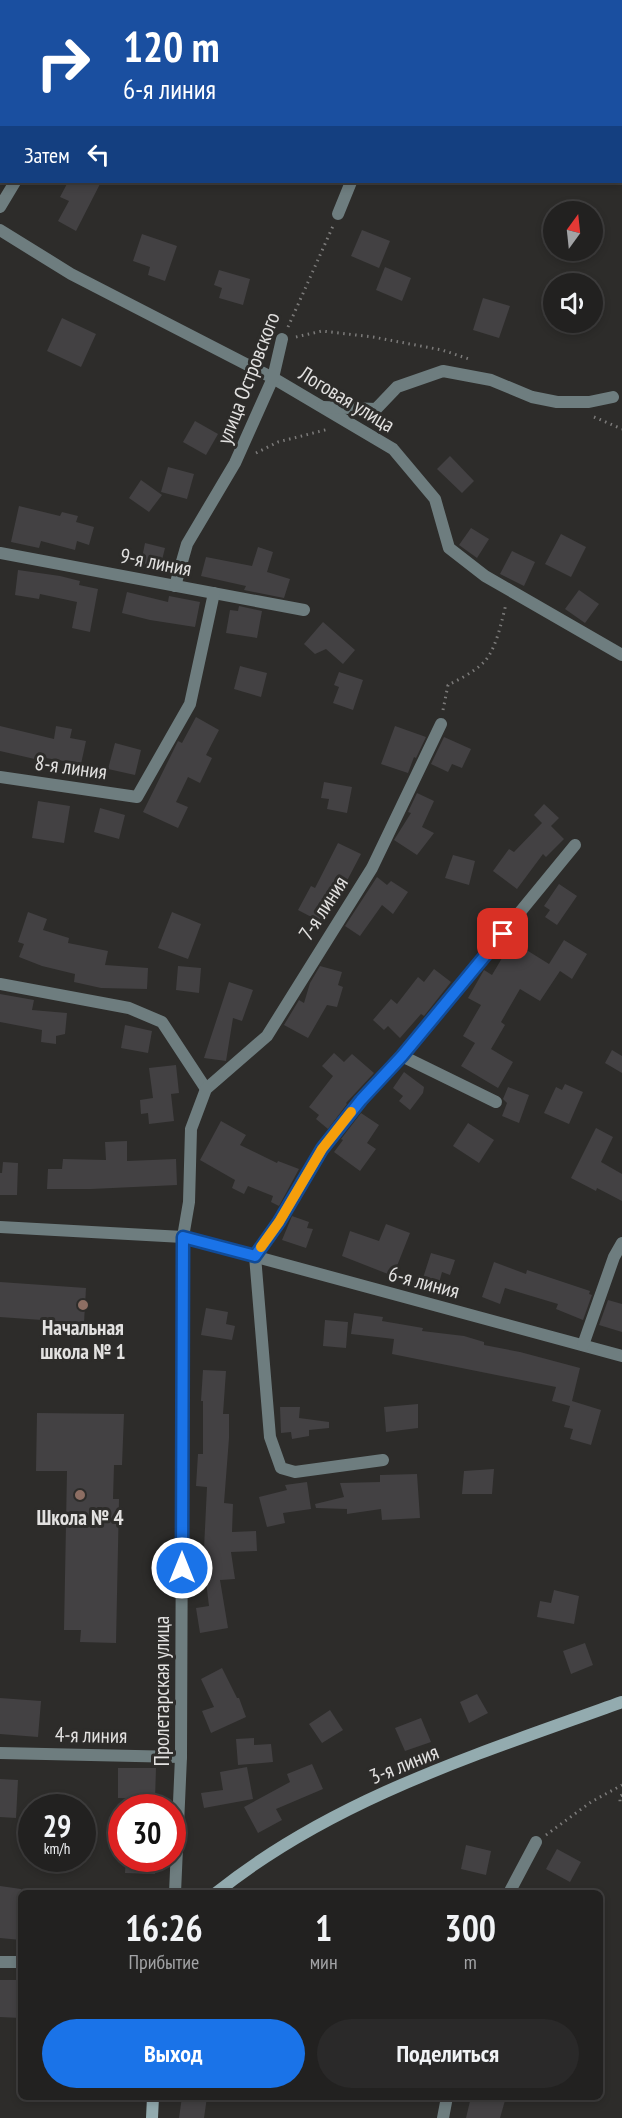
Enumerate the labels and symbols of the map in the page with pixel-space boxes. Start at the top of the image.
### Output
north arrow [543,201,603,261]
street label: улица Островского [210,308,286,448]
street label: Логовая улица [293,359,400,438]
street label: 9-я линия [118,542,194,582]
street label: 8-я линия [33,749,109,785]
street label: 7-я линия [292,871,354,945]
pin [477,908,528,959]
street label: 6-я линия [386,1260,462,1304]
marker: Начальная школа № 1 [76,1298,90,1312]
place label: Начальная школа № 1 [40,1314,126,1365]
marker: Школа № 4 [73,1488,87,1502]
place label: Школа № 4 [37,1504,123,1531]
position arrow [150,1536,214,1600]
street label: Пролетарская улица [148,1616,175,1766]
street label: 4-я линия [55,1721,127,1749]
street label: 3-я линия [365,1738,443,1790]
speed limit sign: 30 [108,1794,186,1872]

